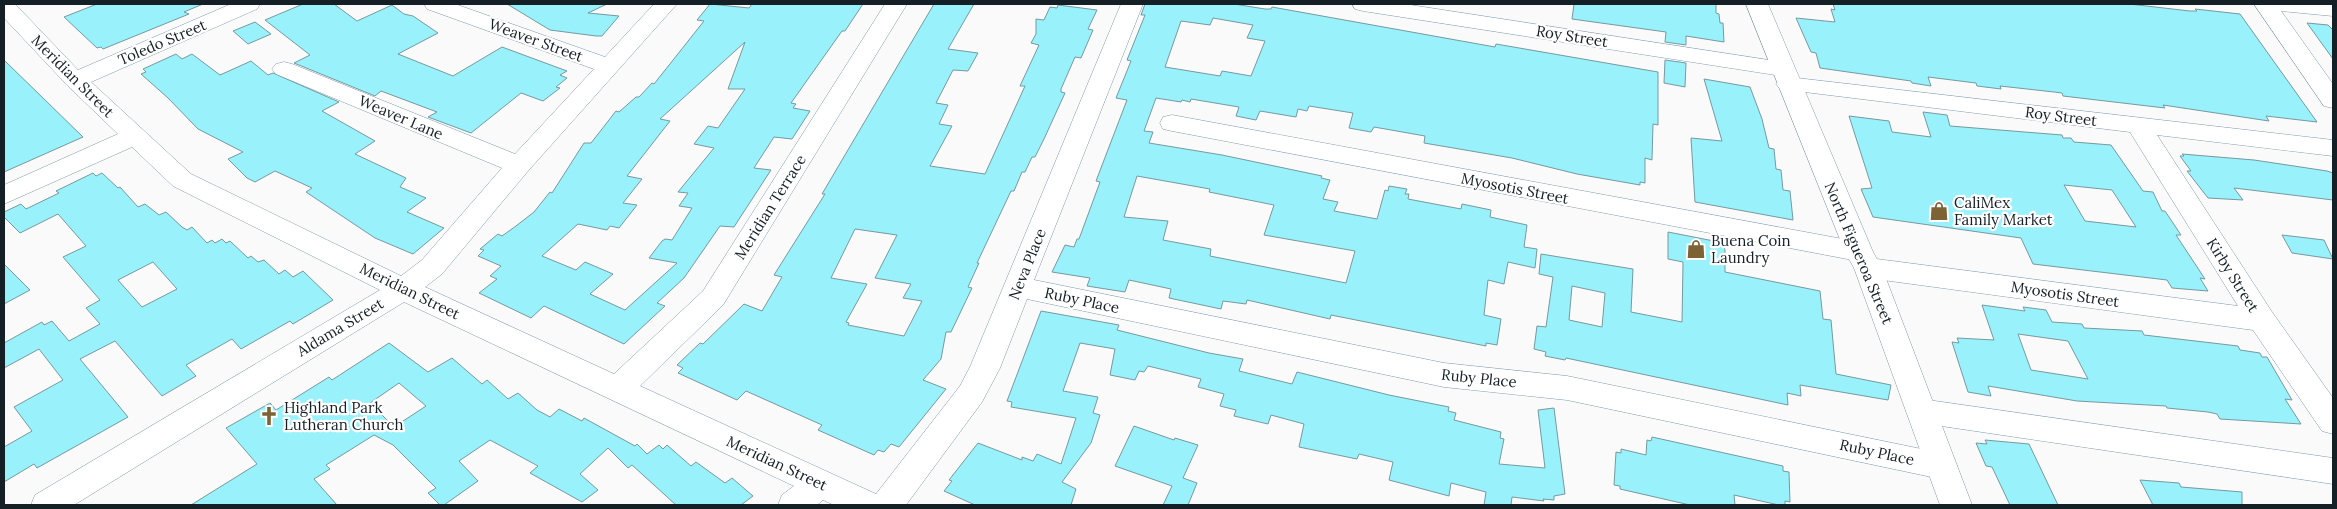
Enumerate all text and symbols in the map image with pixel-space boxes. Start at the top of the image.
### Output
street label: Weaver Street [486,14,586,66]
street label: Toledo Street [115,15,209,69]
street label: Roy Street [1535,21,1609,51]
street label: Meridian Street [28,31,118,121]
street label: Weaver Lane [356,91,446,143]
street label: Roy Street [2024,102,2098,130]
street label: Meridian Terrace [730,151,810,263]
street label: Myosotis Street [1460,168,1571,208]
street label: North Figueroa Street [1820,179,1898,327]
place label: CaliMex Family Market [1954,193,2053,229]
shop icon: CaliMex Family Market [1928,200,1950,222]
street label: Neva Place [1004,226,1050,302]
place label: Buena Coin Laundry [1711,231,1791,267]
street label: Kirby Street [2203,234,2263,316]
shop icon: Buena Coin Laundry [1685,238,1707,260]
street label: Meridian Street [357,259,463,324]
street label: Myosotis Street [2010,277,2121,311]
street label: Ruby Place [1043,283,1121,317]
street label: Aldama Street [292,294,387,361]
street label: Ruby Place [1440,365,1518,391]
place label: Highland Park Lutheran Church [284,398,404,434]
church icon: Highland Park Lutheran Church [258,405,280,427]
street label: Meridian Street [724,431,831,495]
street label: Ruby Place [1838,435,1916,469]

